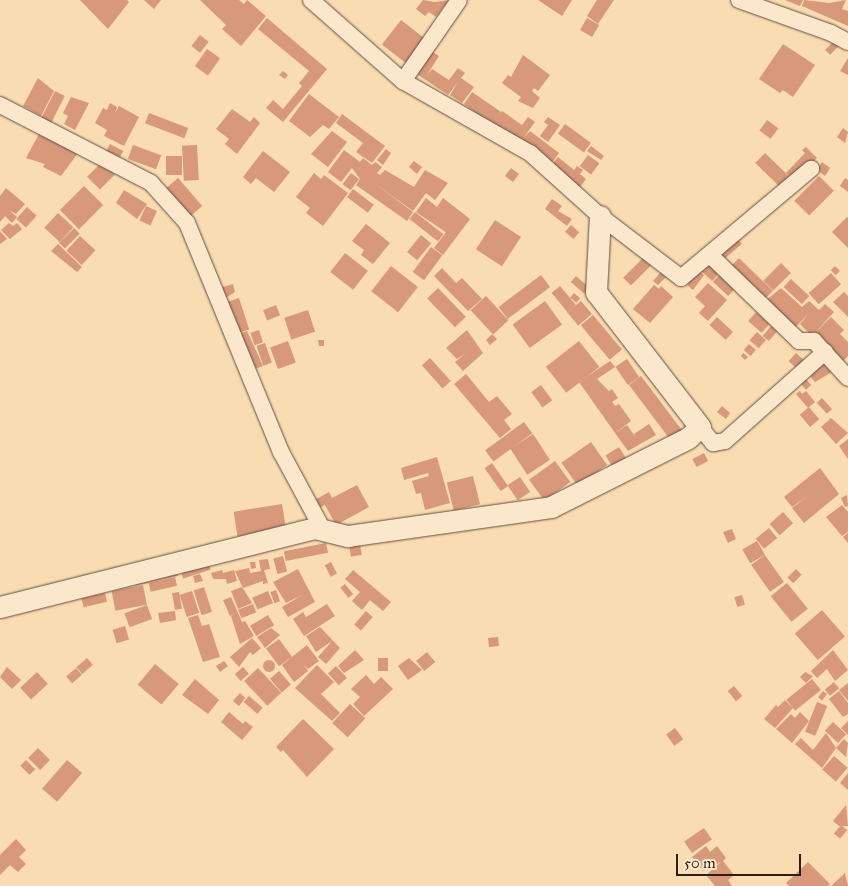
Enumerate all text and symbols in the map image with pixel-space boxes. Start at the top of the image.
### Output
scale bar [678,844,803,876]
text: 50 m [684,854,716,872]

